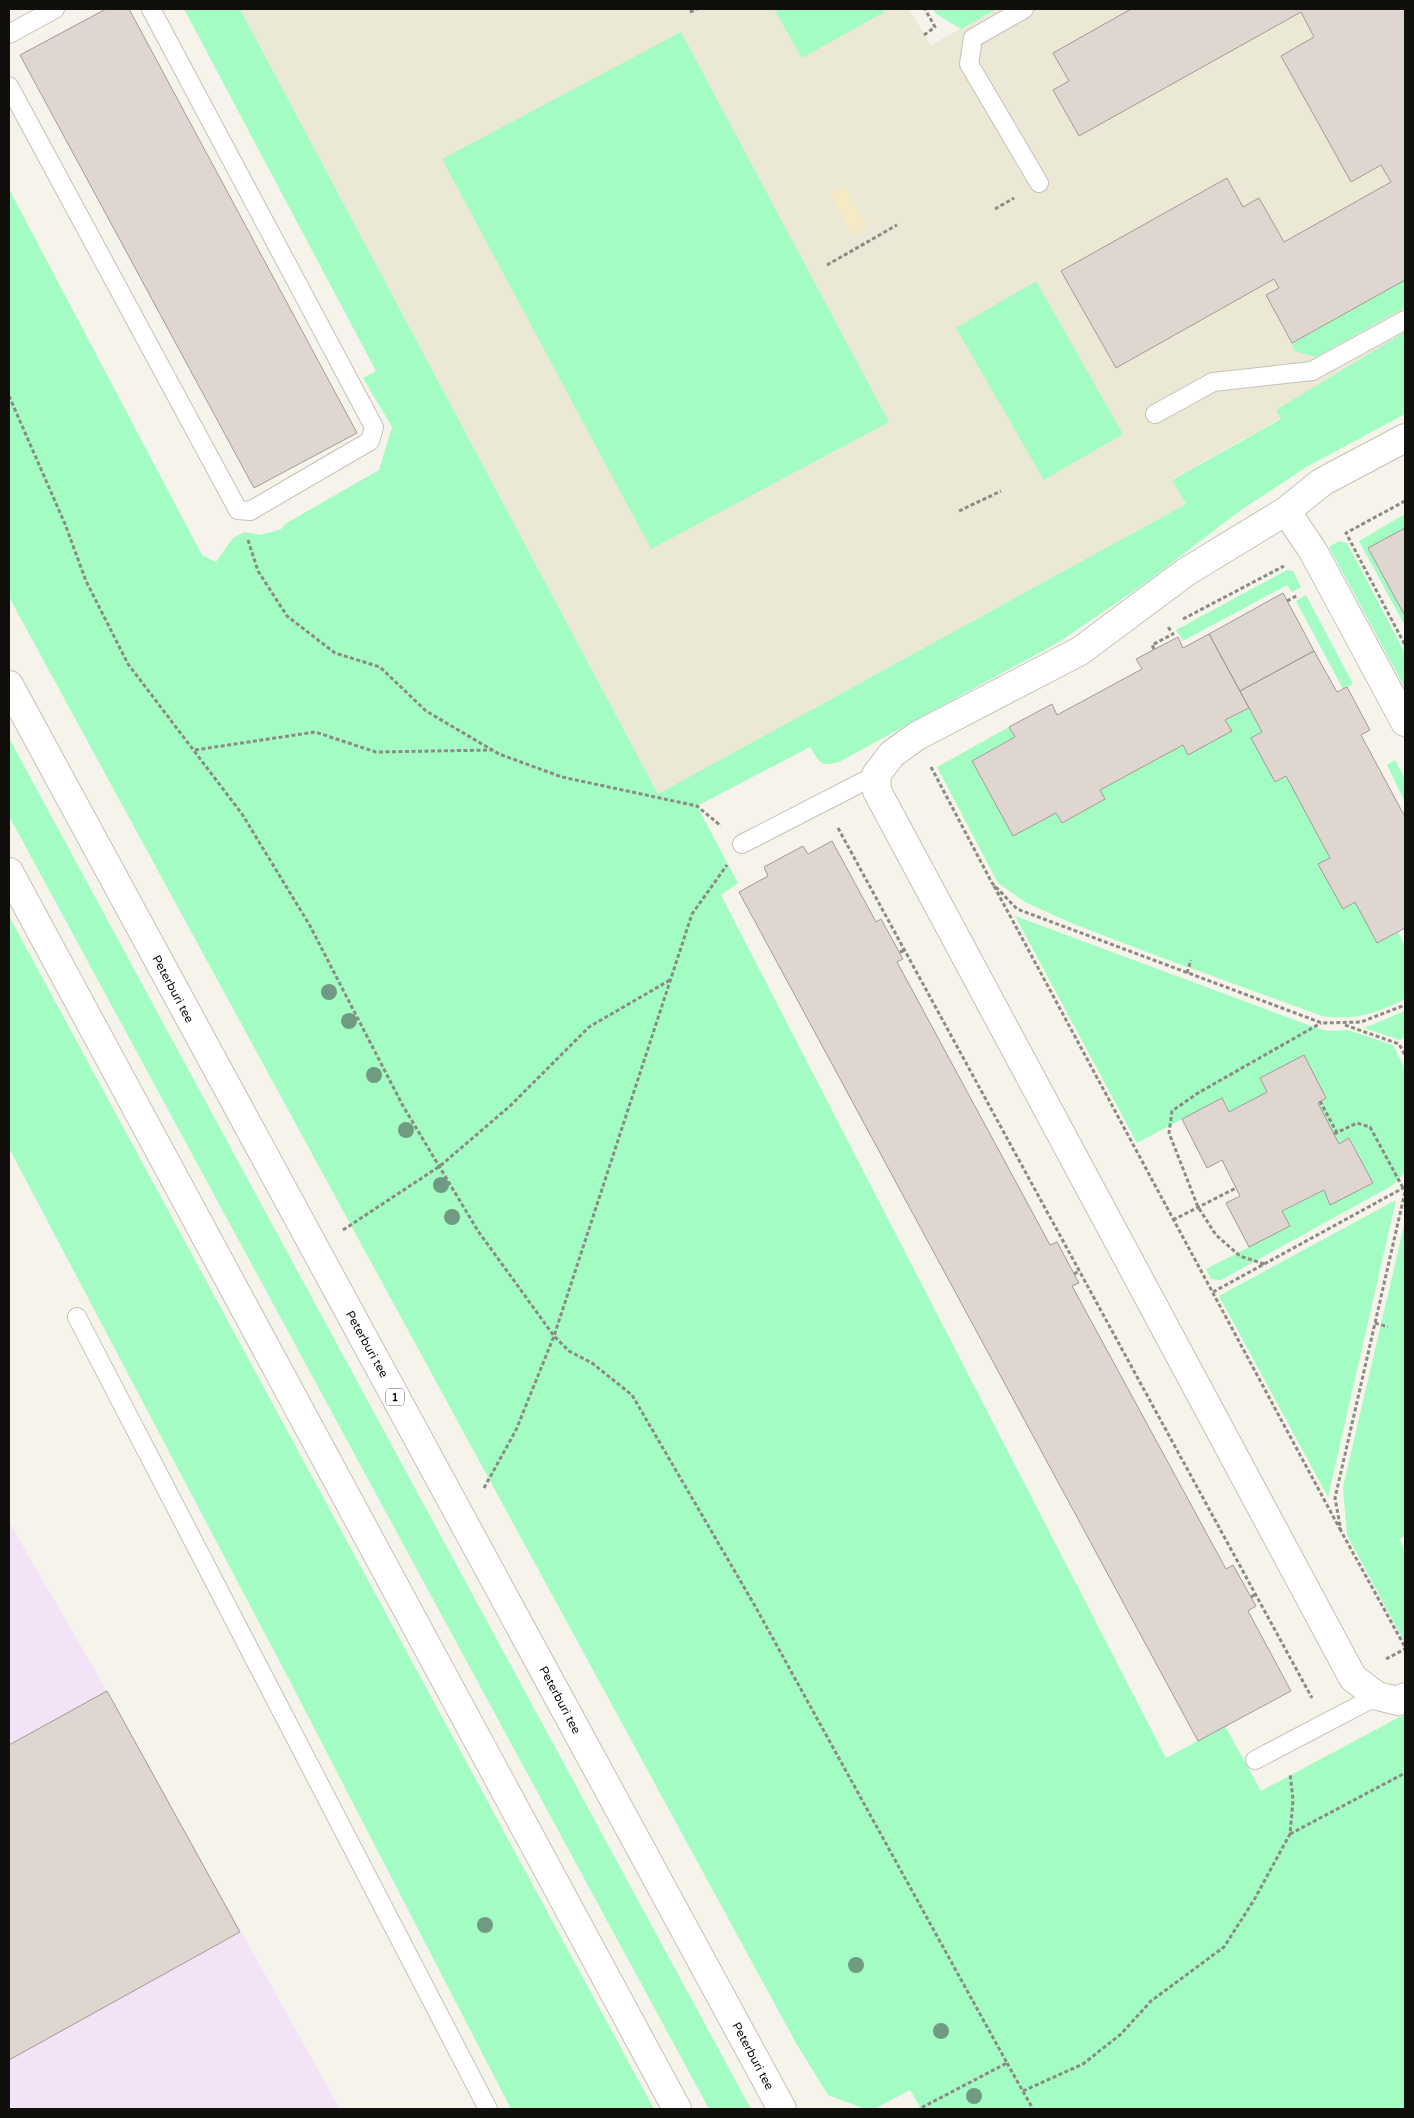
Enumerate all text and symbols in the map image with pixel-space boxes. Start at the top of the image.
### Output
street label: Peterburi tee [149,953,197,1025]
street label: Peterburi tee [343,1308,391,1380]
road number: 1 [386,1388,404,1405]
street label: Peterburi tee [536,1664,584,1736]
street label: Peterburi tee [729,2020,777,2092]

